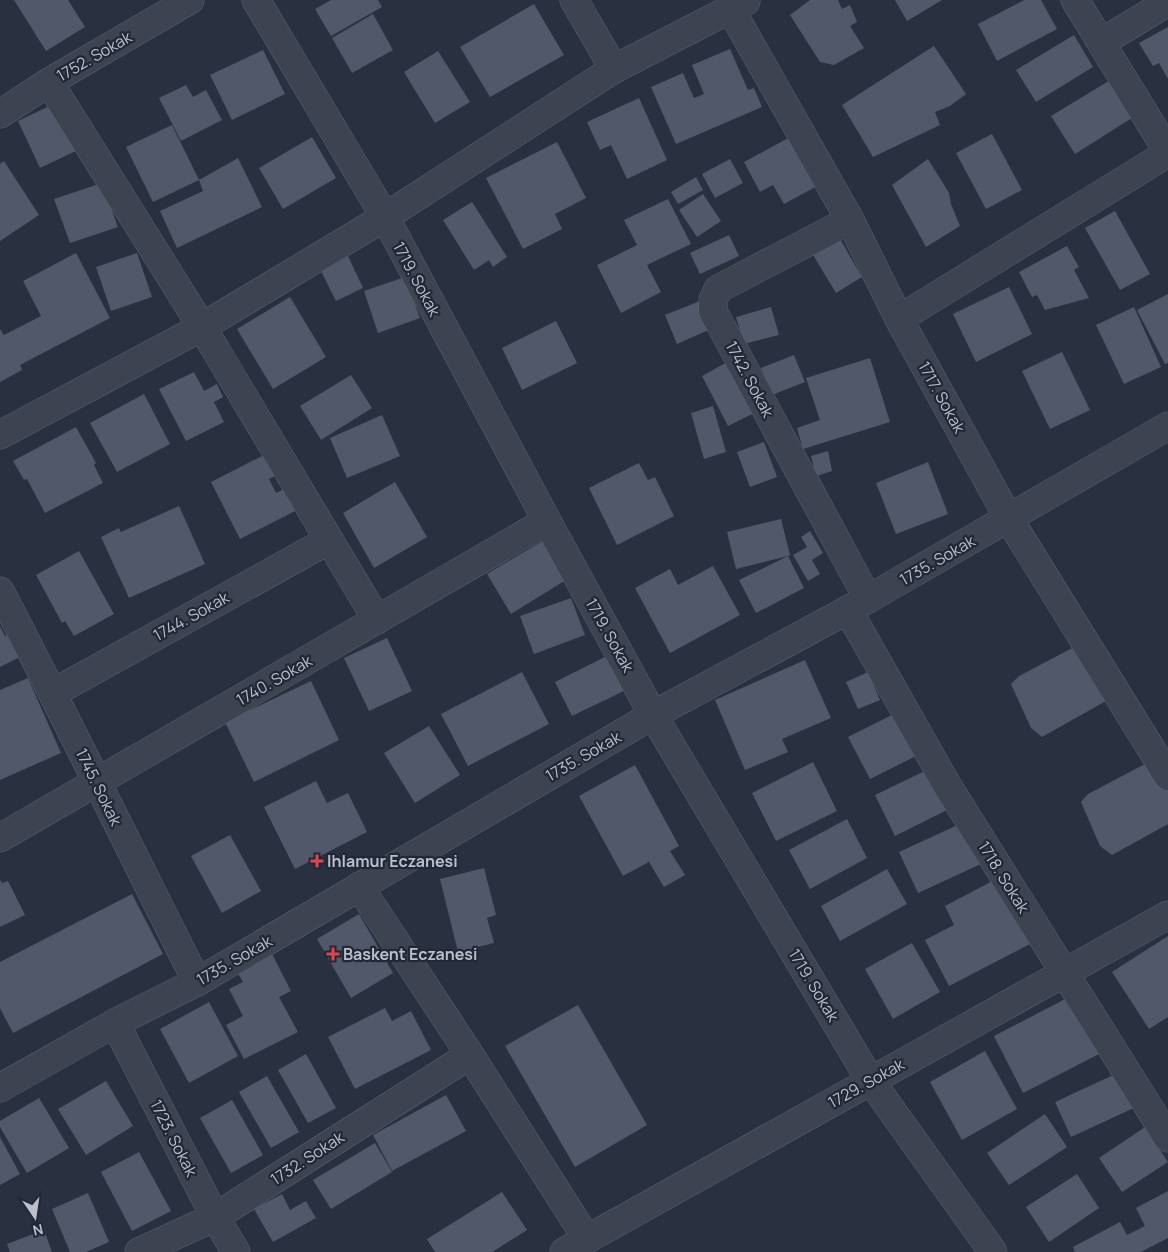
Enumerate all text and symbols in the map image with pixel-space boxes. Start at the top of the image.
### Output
street label: 1752. Sokak [52,25,137,86]
street label: 1719. Sokak [388,238,446,321]
street label: 1742. Sokak [721,337,780,422]
street label: 1717. Sokak [913,357,971,438]
street label: 1735. Sokak [895,529,980,590]
street label: 1744. Sokak [149,586,234,646]
street label: 1719. Sokak [581,594,640,677]
street label: 1740. Sokak [232,649,317,711]
street label: 1735. Sokak [541,725,626,786]
street label: 1745. Sokak [71,745,128,830]
street label: 1718. Sokak [973,837,1035,918]
place label: Ihlamur Eczanesi [327,850,458,872]
marker: Ihlamur Eczanesi [311,855,323,867]
street label: 1735. Sokak [192,929,277,990]
place label: Baskent Eczanesi [343,943,477,965]
street label: 1719. Sokak [784,944,845,1026]
marker: Baskent Eczanesi [327,948,339,960]
street label: 1729. Sokak [824,1052,909,1113]
street label: 1723. Sokak [145,1096,203,1181]
street label: 1732. Sokak [266,1125,349,1190]
north arrow [10,1192,60,1242]
text: N [31,1220,45,1241]

